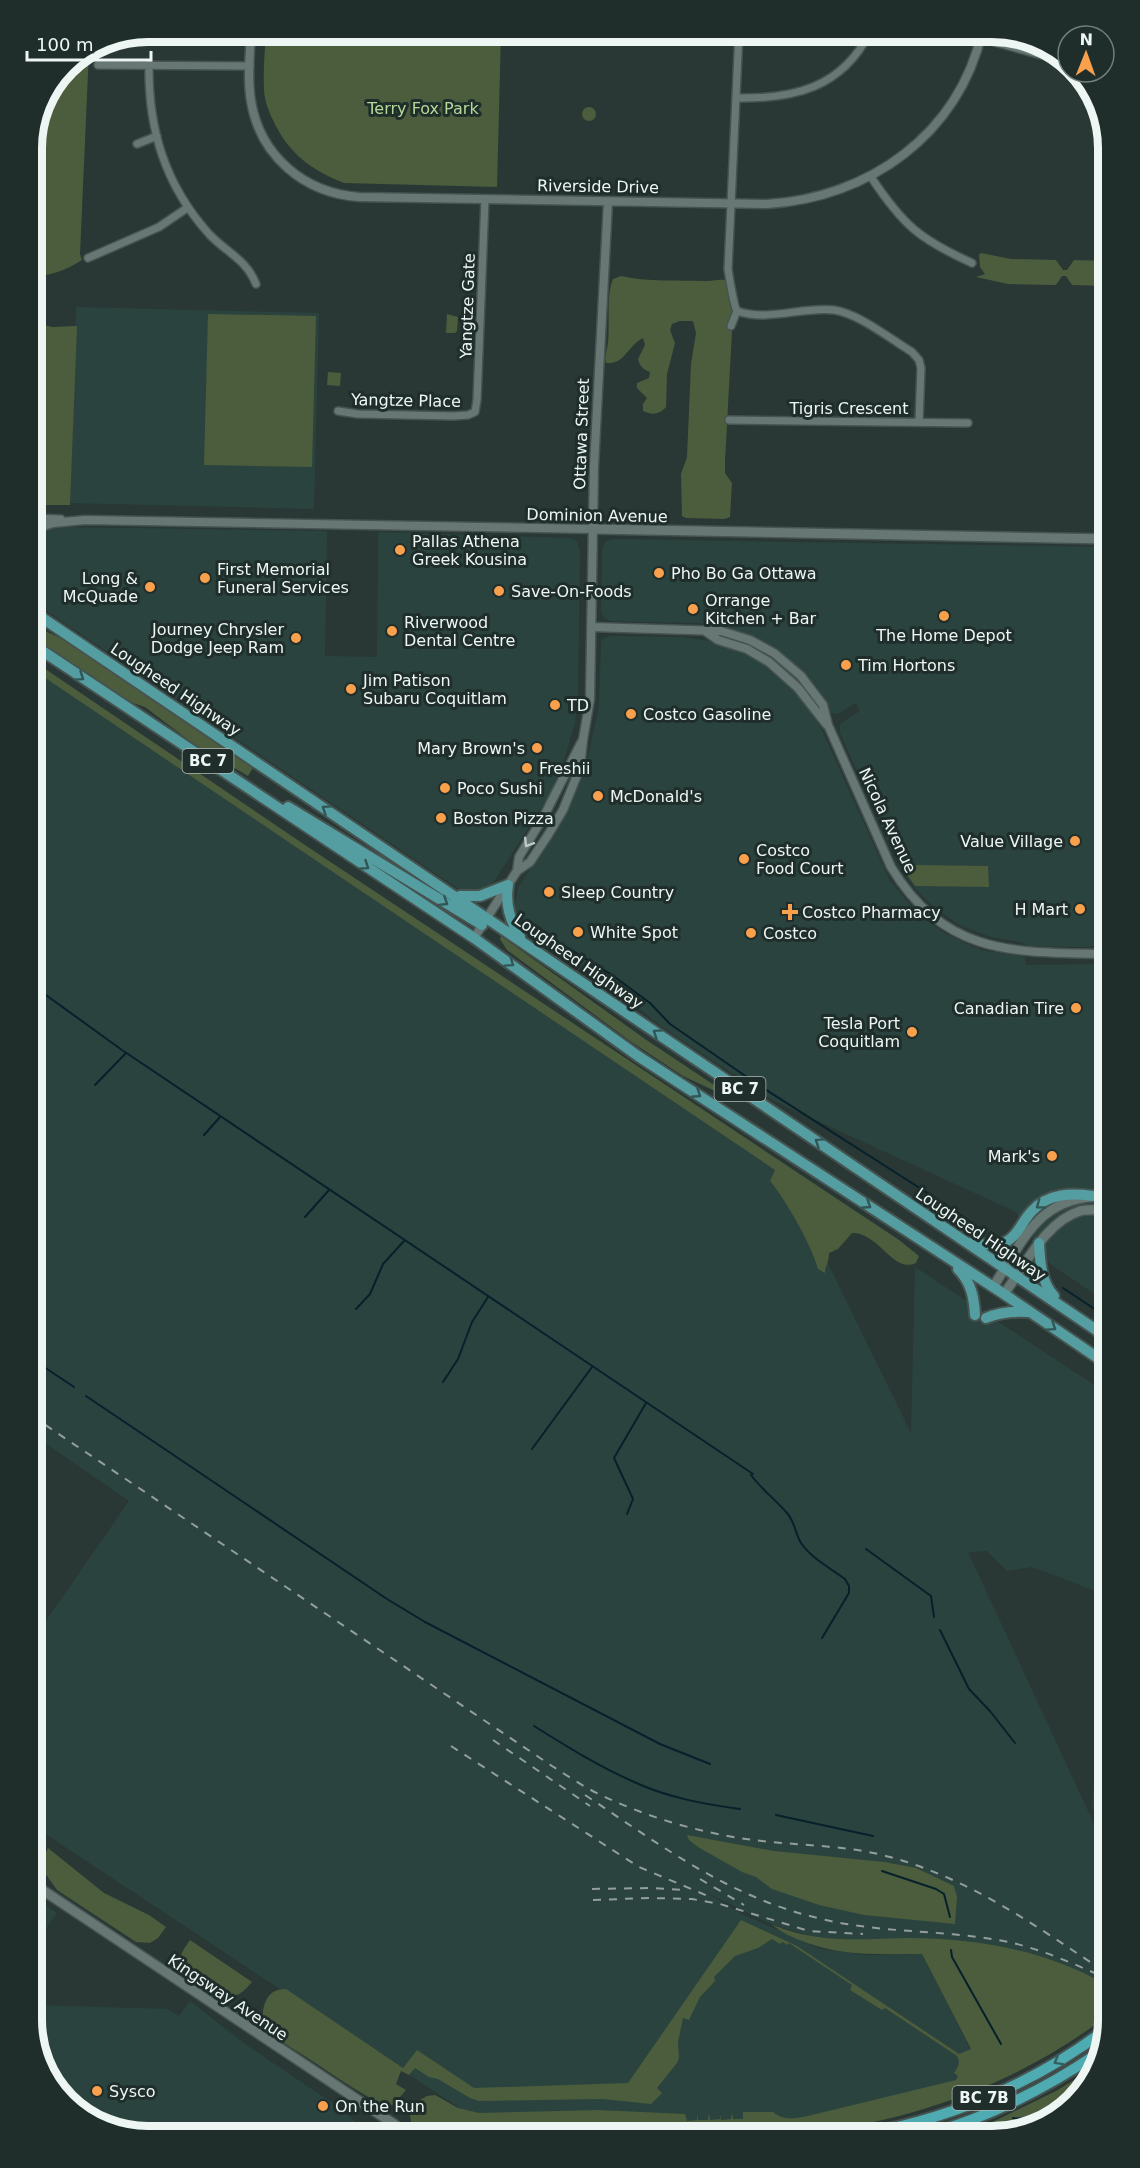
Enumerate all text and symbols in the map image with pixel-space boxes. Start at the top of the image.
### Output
scale bar [27,24,152,62]
north arrow [1056,24,1116,84]
text: N [1079,30,1093,49]
text: 100 m [36,34,94,55]
park label: Terry Fox Park [366,99,479,118]
street label: Riverside Drive [537,176,659,197]
street label: Yangtze Gate [456,253,479,360]
street label: Ottawa Street [570,378,593,490]
street label: Yangtze Place [350,390,461,411]
street label: Tigris Crescent [789,399,908,418]
street label: Dominion Avenue [526,505,668,526]
place label: Pallas Athena Greek Kousina [412,532,527,569]
marker: Pallas Athena Greek Kousina [393,543,407,557]
place label: First Memorial Funeral Services [217,560,349,597]
place label: Pho Bo Ga Ottawa [671,564,817,583]
marker: Pho Bo Ga Ottawa [652,566,666,580]
place label: Long & McQuade [63,569,138,606]
marker: First Memorial Funeral Services [198,571,212,585]
marker: Long & McQuade [143,580,157,594]
place label: Save-On-Foods [511,582,632,601]
marker: Save-On-Foods [492,584,506,598]
place label: Orrange Kitchen + Bar [705,591,816,628]
marker: Orrange Kitchen + Bar [686,602,700,616]
marker: The Home Depot [937,609,951,623]
place label: Riverwood Dental Centre [404,613,515,650]
place label: Journey Chrysler Dodge Jeep Ram [151,620,284,657]
marker: Riverwood Dental Centre [385,624,399,638]
place label: The Home Depot [875,626,1012,645]
marker: Journey Chrysler Dodge Jeep Ram [289,631,303,645]
street label: Lougheed Highway [107,639,244,740]
place label: Tim Hortons [857,656,955,675]
marker: Tim Hortons [839,658,853,672]
one-way arrow [74,669,85,680]
place label: Jim Patison Subaru Coquitlam [362,671,507,708]
marker: Jim Patison Subaru Coquitlam [344,682,358,696]
place label: TD [566,696,589,715]
marker: TD [548,698,562,712]
place label: Costco Gasoline [643,705,771,724]
marker: Costco Gasoline [624,707,638,721]
place label: Mary Brown's [417,739,525,758]
marker: Mary Brown's [530,741,544,755]
road number: BC 7 [182,749,234,773]
place label: Freshii [539,759,590,778]
marker: Freshii [520,761,534,775]
street label: Nicola Avenue [855,765,920,876]
place label: Poco Sushi [457,779,543,798]
marker: Poco Sushi [438,781,452,795]
place label: McDonald's [610,787,702,806]
marker: McDonald's [591,789,605,803]
one-way arrow [322,805,333,816]
place label: Boston Pizza [453,809,554,828]
marker: Boston Pizza [434,811,448,825]
place label: Value Village [960,832,1063,851]
marker: Value Village [1068,834,1082,848]
one-way arrow [523,837,535,847]
place label: Costco Food Court [756,841,843,878]
marker: Costco Food Court [737,852,751,866]
one-way arrow [358,859,369,870]
place label: Sleep Country [561,883,674,902]
marker: Sleep Country [542,885,556,899]
one-way arrow [438,895,448,907]
place label: H Mart [1014,900,1068,919]
marker: H Mart [1073,902,1087,916]
place label: Costco Pharmacy [802,903,941,922]
marker: Costco Pharmacy [783,905,797,919]
street label: Lougheed Highway [511,910,647,1013]
place label: White Spot [590,923,678,942]
place label: Costco [763,924,817,943]
marker: White Spot [571,925,585,939]
marker: Costco [744,926,758,940]
one-way arrow [503,956,514,967]
place label: Canadian Tire [954,999,1064,1018]
marker: Canadian Tire [1069,1001,1083,1015]
place label: Tesla Port Coquitlam [818,1014,900,1051]
marker: Tesla Port Coquitlam [905,1025,919,1039]
one-way arrow [653,1029,664,1040]
road number: BC 7 [714,1077,766,1101]
one-way arrow [690,1087,701,1098]
one-way arrow [815,1138,826,1149]
place label: Mark's [988,1147,1040,1166]
marker: Mark's [1045,1149,1059,1163]
street label: Lougheed Highway [912,1184,1049,1285]
one-way arrow [860,1198,871,1209]
one-way arrow [1036,1198,1047,1209]
one-way arrow [1045,1320,1056,1331]
street label: Kingsway Avenue [164,1950,291,2045]
one-way arrow [1053,2054,1064,2065]
place label: Sysco [109,2082,156,2101]
marker: Sysco [90,2084,104,2098]
road number: BC 7B [952,2086,1016,2110]
place label: On the Run [335,2097,425,2116]
marker: On the Run [316,2099,330,2113]

